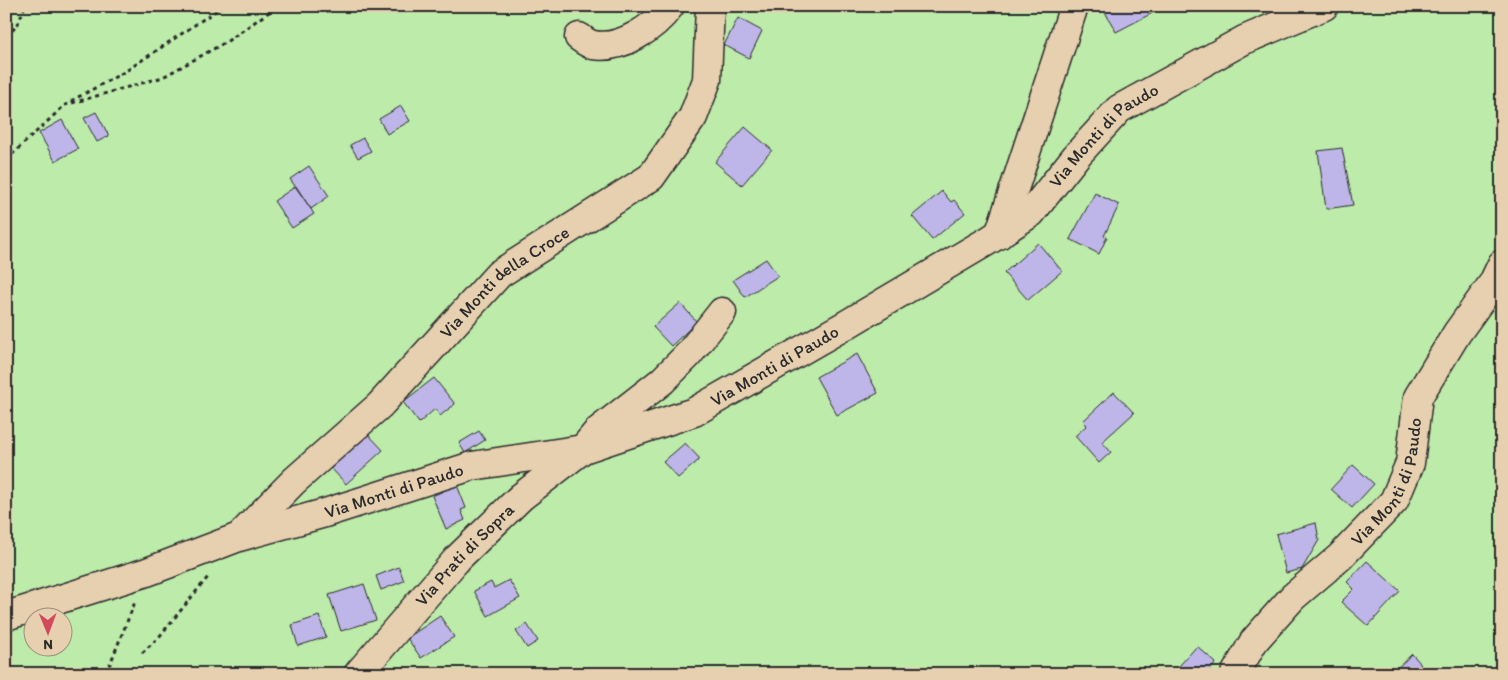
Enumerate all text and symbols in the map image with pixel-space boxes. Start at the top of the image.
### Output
street label: Via Monti di Paudo [1044,78,1162,192]
street label: Via Monti della Croce [435,221,573,343]
street label: Via Monti di Paudo [706,320,843,411]
street label: Via Monti di Paudo [1346,416,1426,550]
street label: Via Monti di Paudo [322,458,466,523]
street label: Via Prati di Sopra [410,498,519,611]
north arrow [22,608,72,658]
text: N [43,636,53,653]

